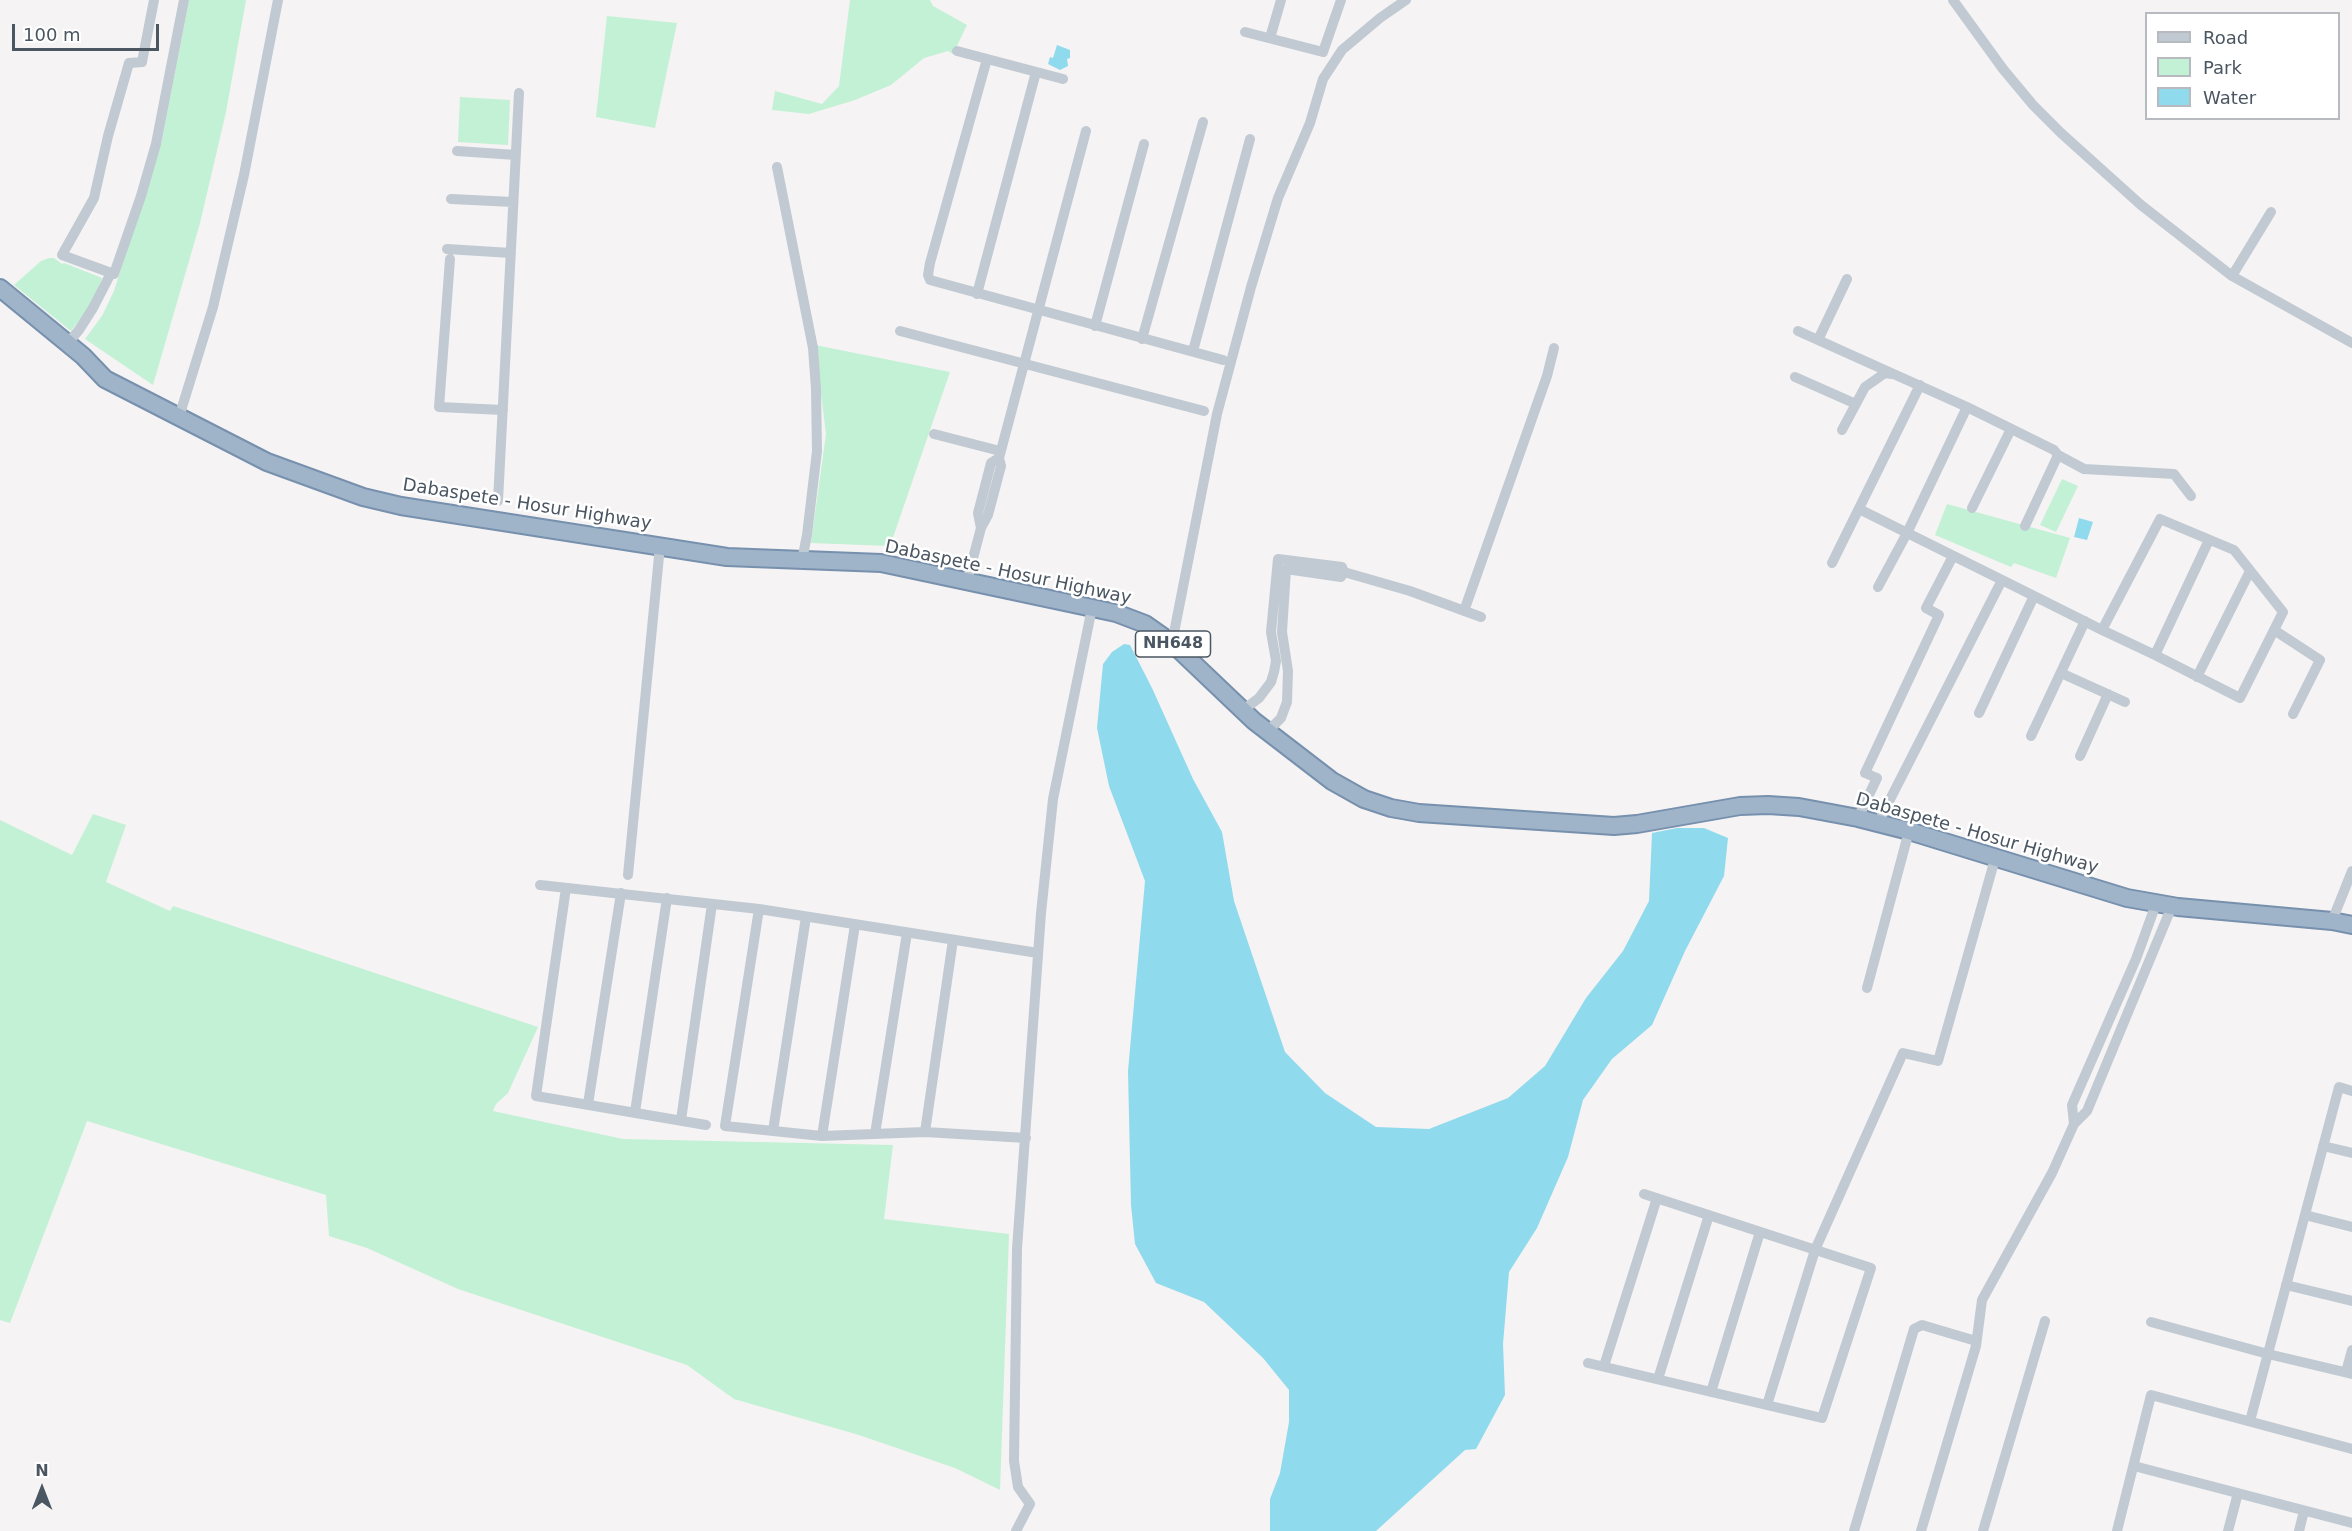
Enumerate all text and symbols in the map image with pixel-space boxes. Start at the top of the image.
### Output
scale bar [15,12,162,50]
legend [2145,12,2340,120]
text: 100 m [23,24,81,45]
text: Road [2203,27,2248,48]
text: Park [2203,57,2242,78]
text: Water [2203,87,2256,108]
street label: Dabaspete - Hosur Highway [401,475,653,535]
street label: Dabaspete - Hosur Highway [883,536,1133,610]
road number: NH648 [1136,631,1210,657]
street label: Dabaspete - Hosur Highway [1853,789,2101,879]
north arrow [12,1459,72,1519]
text: N [35,1461,49,1480]

